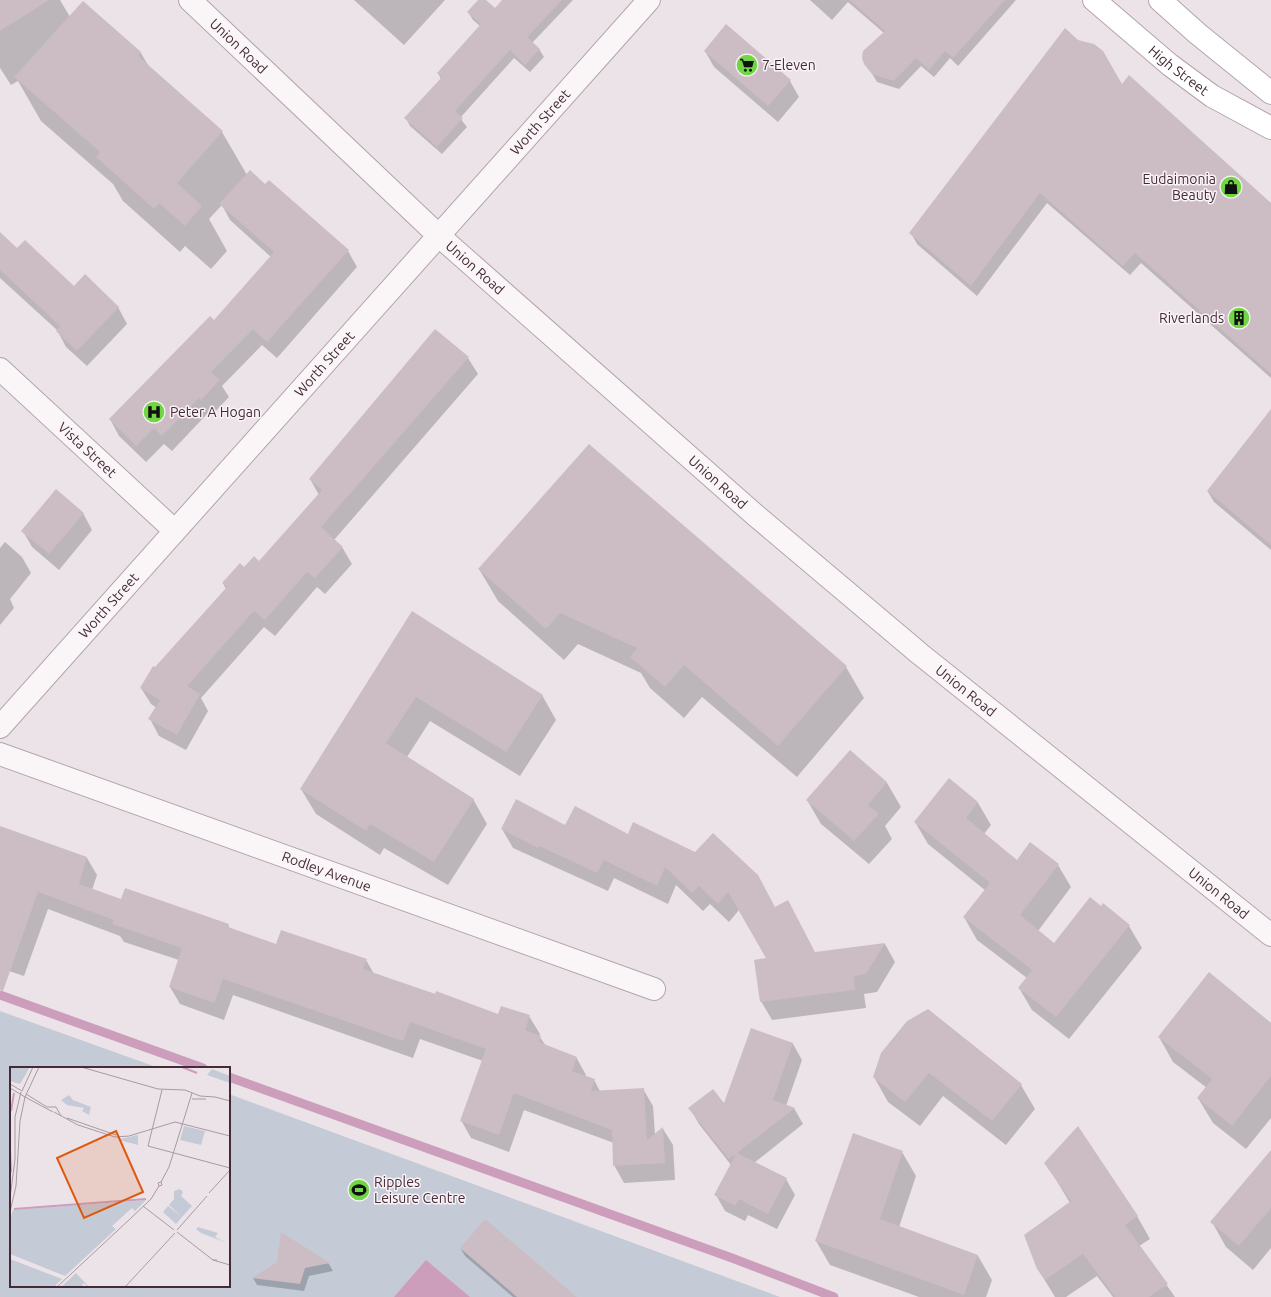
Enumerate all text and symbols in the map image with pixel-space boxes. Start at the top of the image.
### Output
street label: Union Road [207,15,271,77]
street label: High Street [1145,42,1212,99]
supermarket icon: 7-Eleven [734,52,760,78]
place label: 7-Eleven [762,57,816,73]
street label: Worth Street [507,86,574,158]
place label: Eudaimonia Beauty [1143,171,1216,203]
shop icon: Eudaimonia Beauty [1218,174,1244,200]
street label: Union Road [442,238,508,298]
building icon: Riverlands [1226,305,1252,331]
place label: Riverlands [1159,310,1224,326]
street label: Worth Street [291,327,358,400]
hospital icon: Peter A Hogan [141,399,167,425]
place label: Peter A Hogan [170,404,261,420]
street label: Vista Street [55,419,120,481]
street label: Union Road [685,452,750,512]
street label: Worth Street [75,569,142,641]
street label: Union Road [932,662,999,720]
street label: Rodley Avenue [280,848,373,895]
street label: Union Road [1185,864,1252,922]
inset map [10,1067,230,1287]
place label: Ripples Leisure Centre [374,1174,465,1206]
sports icon: Ripples Leisure Centre [346,1177,372,1203]

